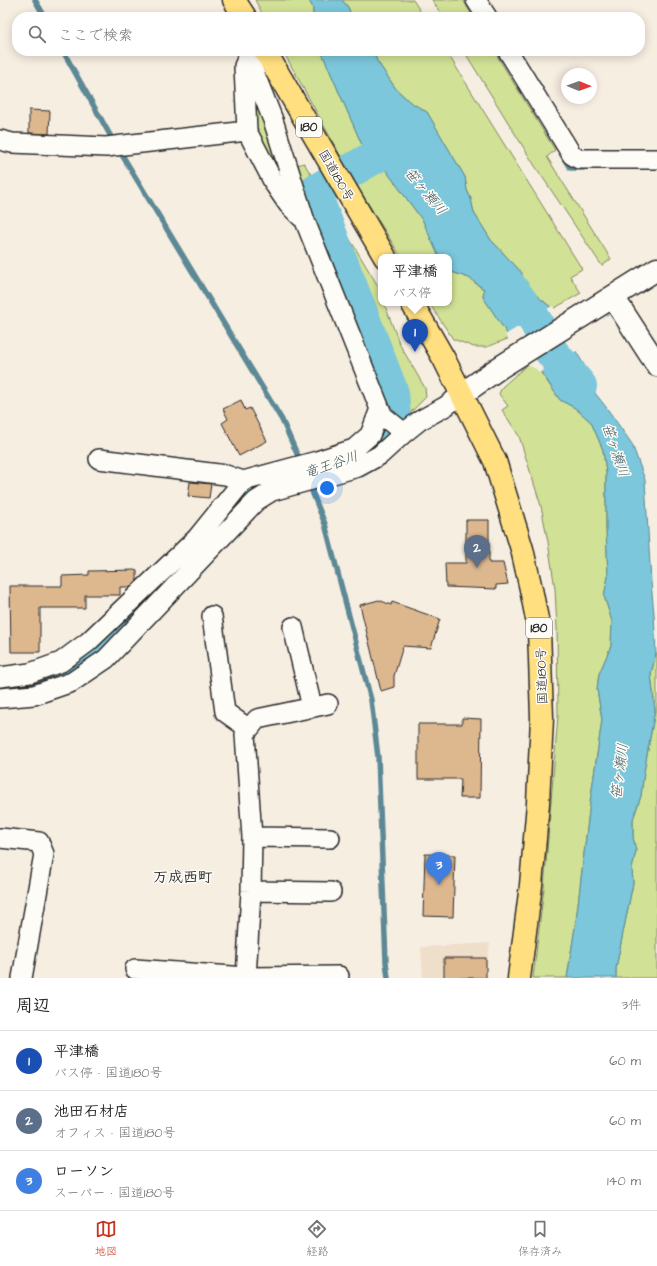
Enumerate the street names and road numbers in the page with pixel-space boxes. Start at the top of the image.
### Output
road number: 180 [296,117,322,137]
street label: 国道180号 [314,146,358,205]
road number: 180 [526,618,552,638]
street label: 国道180号 [532,647,552,705]

